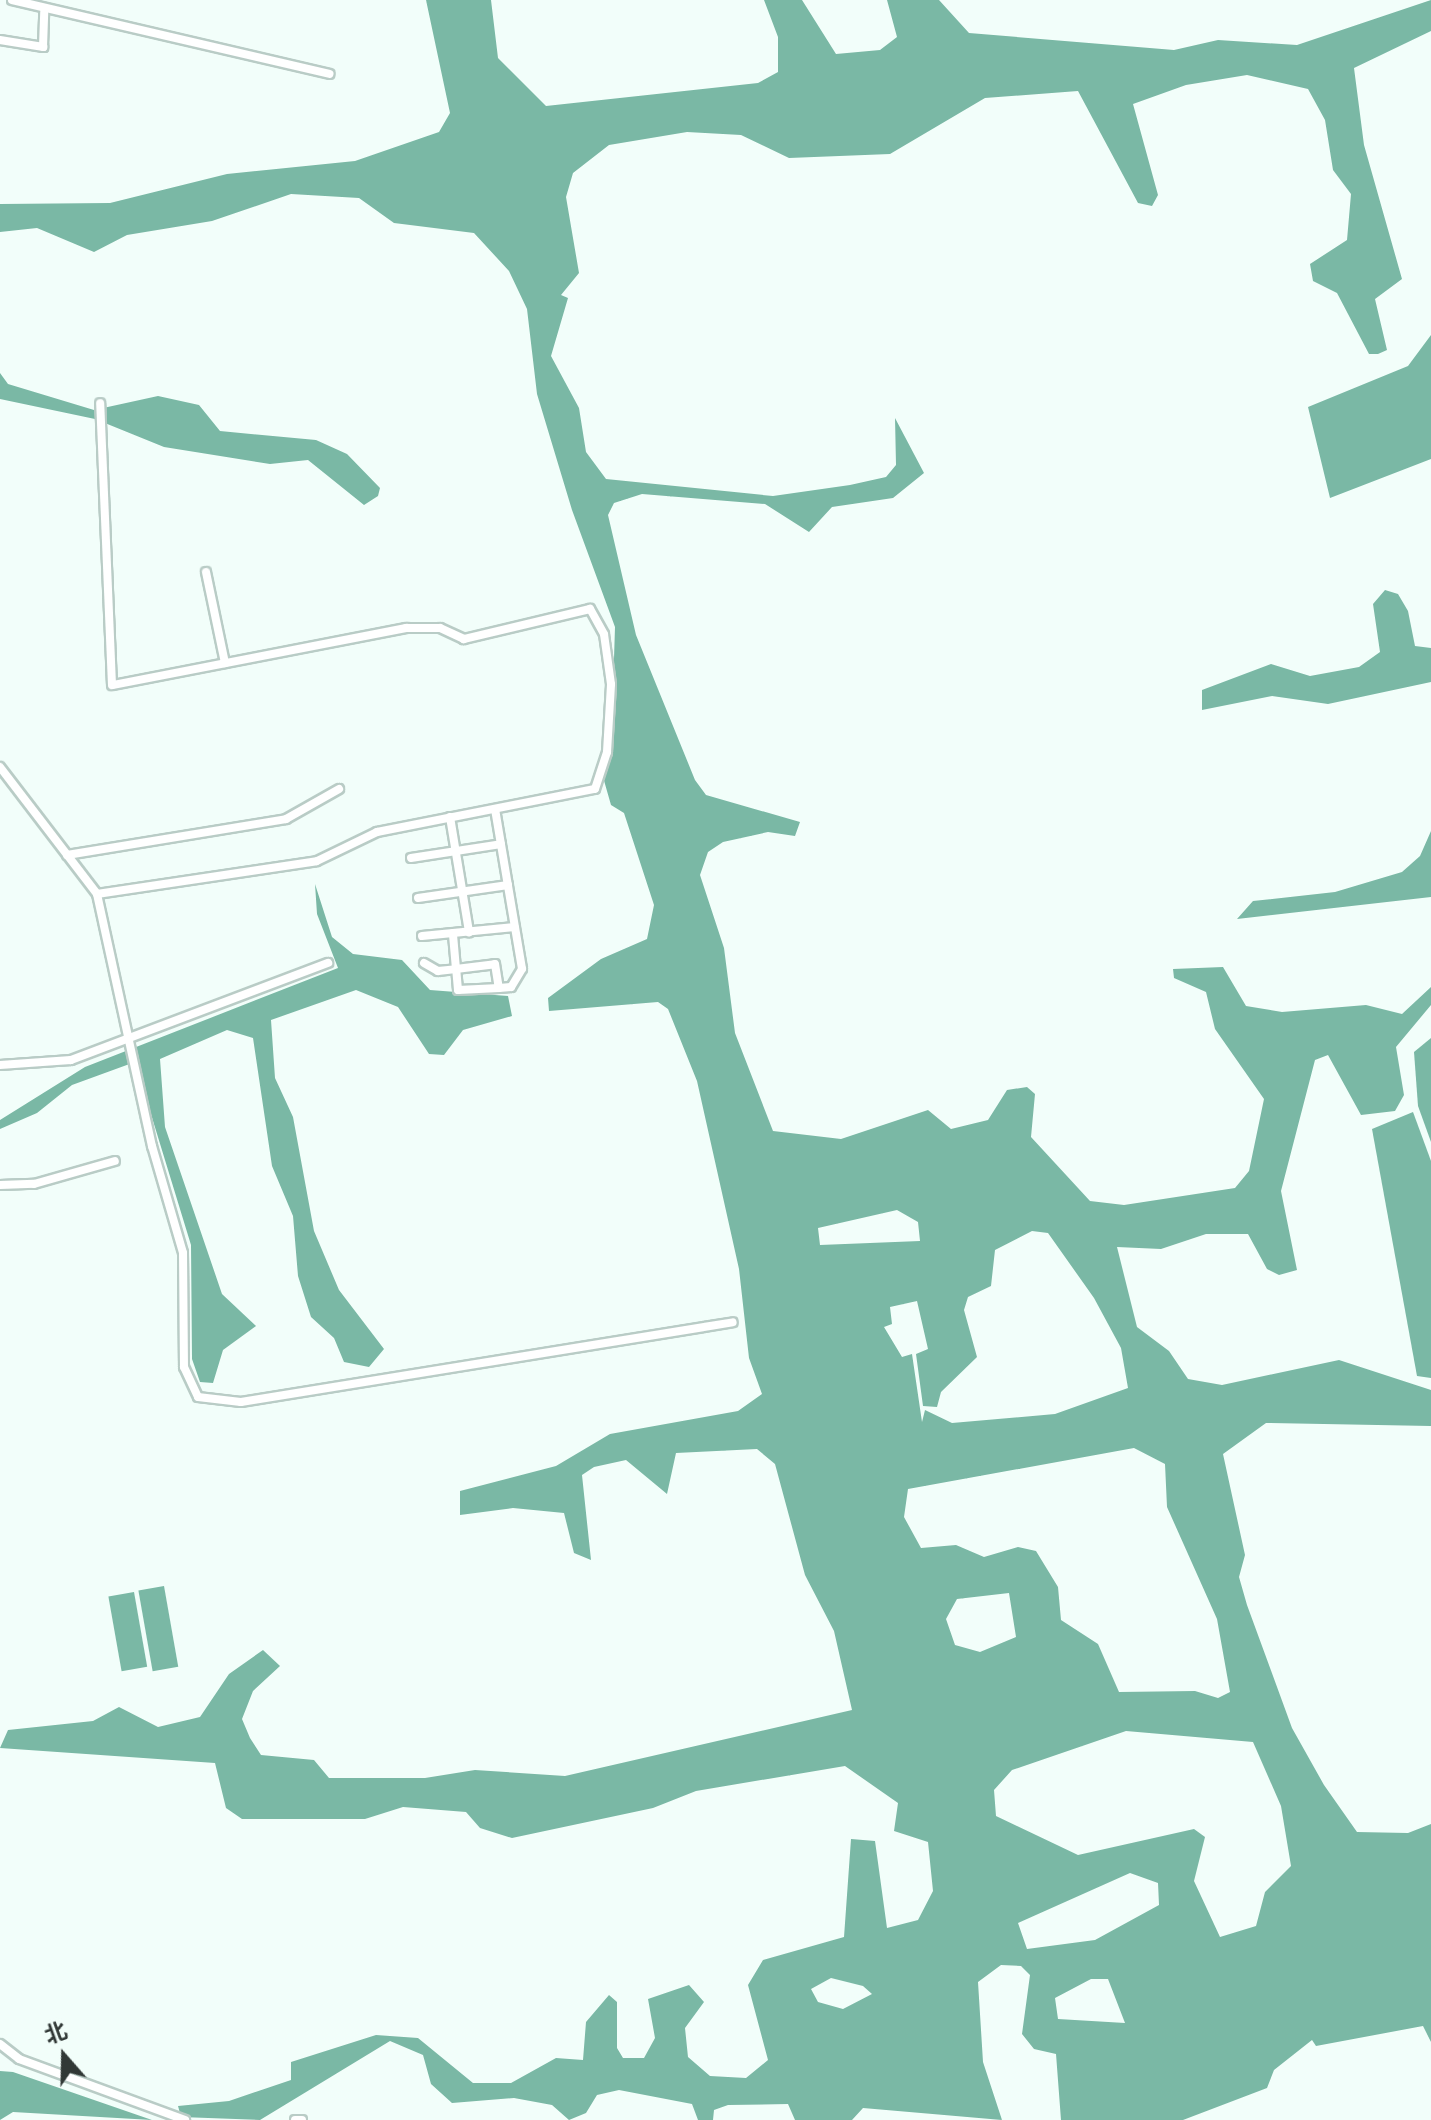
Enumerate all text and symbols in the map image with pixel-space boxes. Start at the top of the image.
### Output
north arrow [24,2016,104,2096]
text: 北 [41,2017,71,2049]

